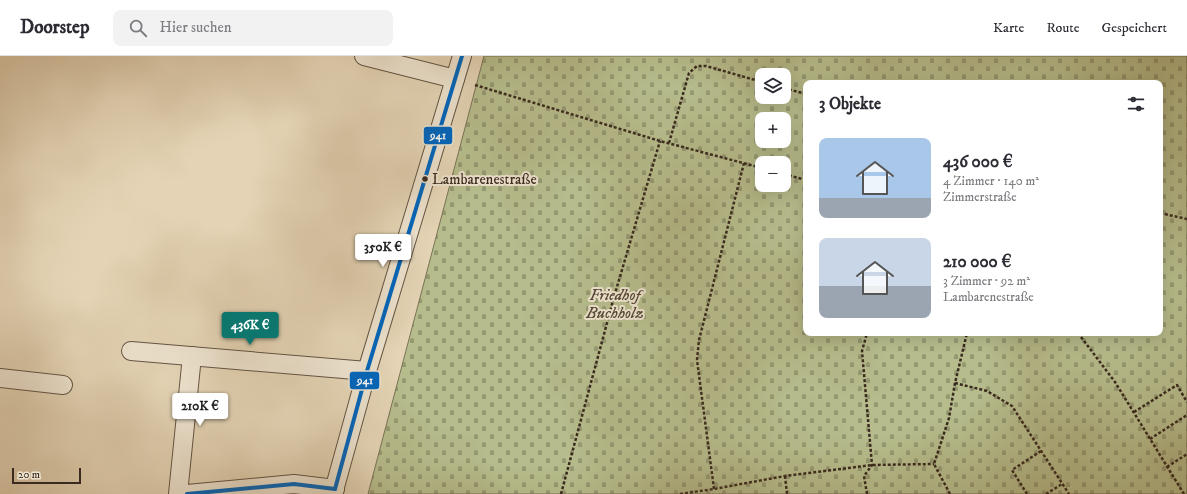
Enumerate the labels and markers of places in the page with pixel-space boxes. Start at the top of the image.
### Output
place label: Lambarenestraße [432,170,537,189]
marker: Lambarenestraße [420,174,430,184]
pin: 350K € [350,234,416,268]
pin: 436K € [217,312,283,346]
pin: 210K € [167,393,233,427]

